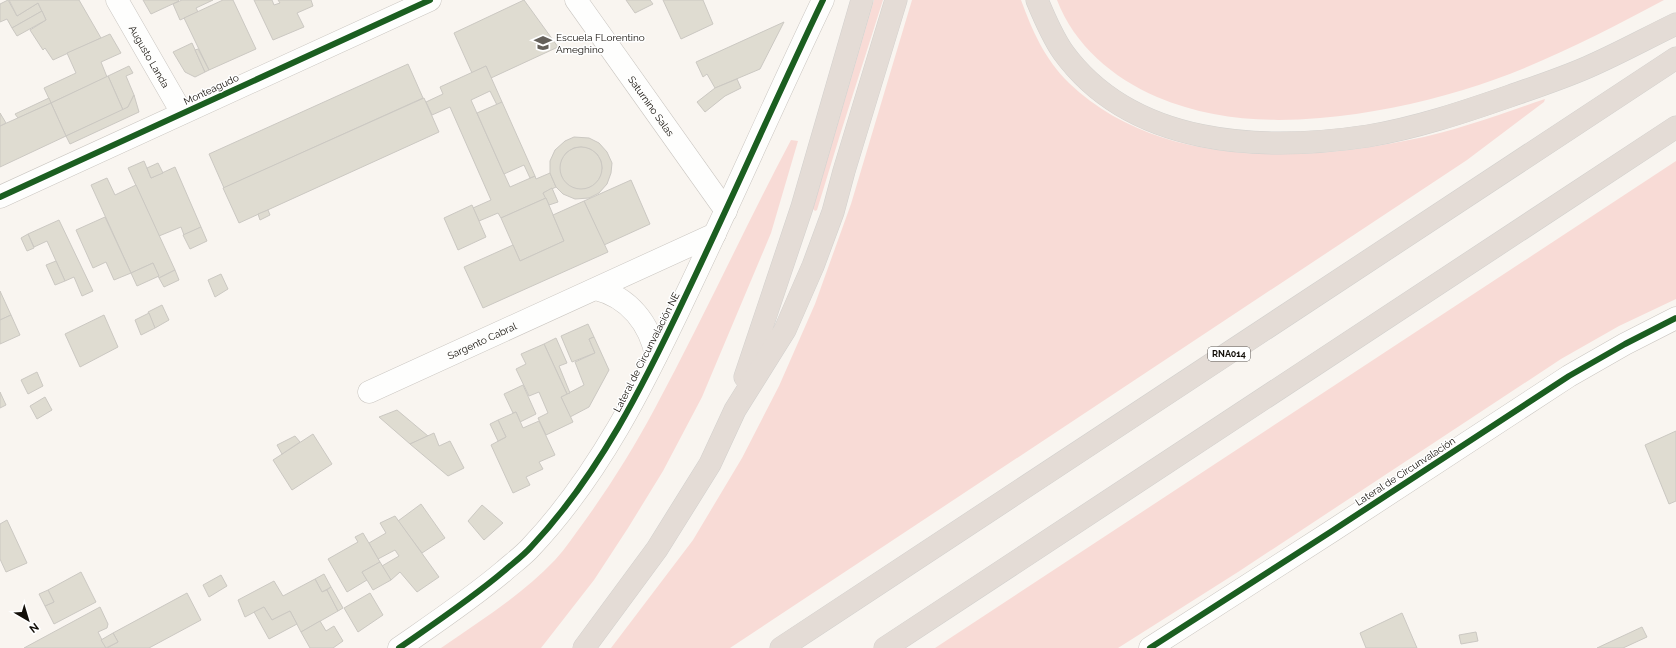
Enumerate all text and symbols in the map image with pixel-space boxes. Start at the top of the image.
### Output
street label: Augusto Landa [127,23,171,90]
place label: Escuela FLorentino Ameghino [556,32,645,55]
school or university icon: Escuela FLorentino Ameghino [533,33,553,53]
street label: Monteagudo [182,72,240,107]
street label: Saturnino Salas [626,74,676,139]
street label: Lateral de Circunvalación NE [611,290,682,414]
street label: Sargento Cabral [446,320,519,361]
road number: RNA014 [1208,347,1250,361]
street label: Lateral de Circunvalación [1353,435,1457,508]
north arrow [8,600,48,640]
text: N [27,620,41,635]

